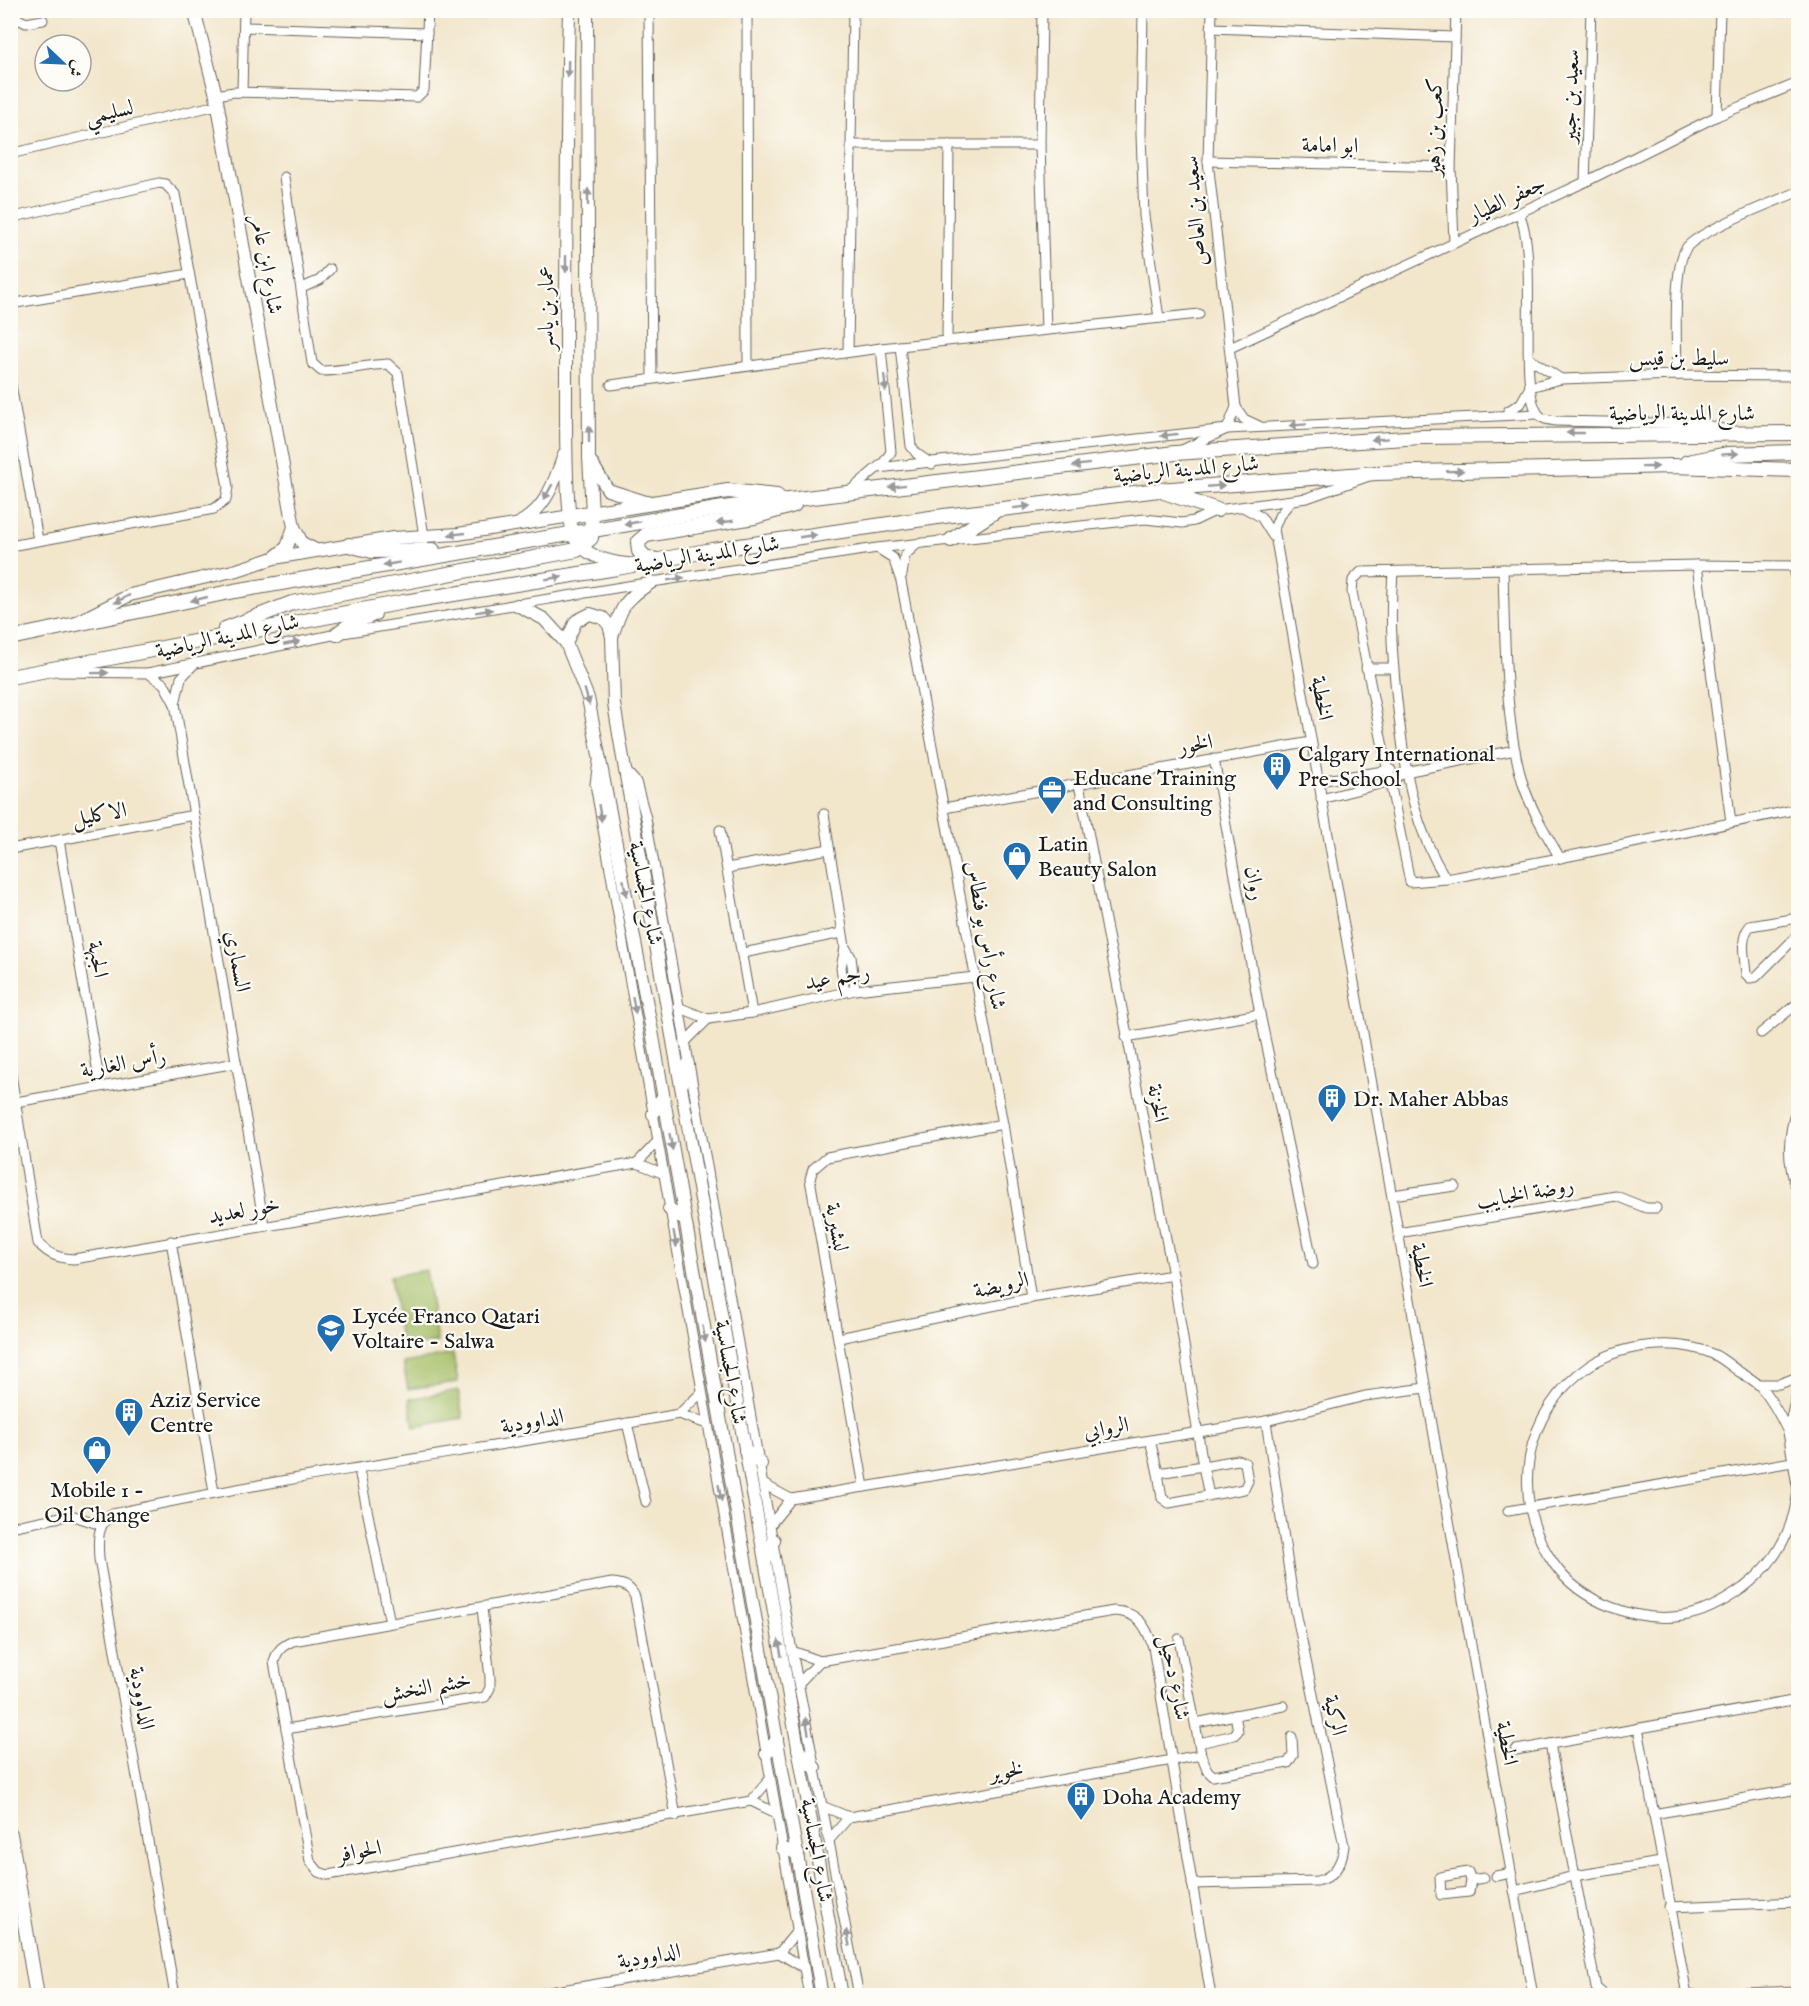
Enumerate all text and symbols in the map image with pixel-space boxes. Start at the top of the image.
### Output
north arrow [33,33,93,93]
street label: سعيد بن جبير [1555,49,1587,146]
text: ش [63,57,87,79]
one-way arrow [563,59,573,78]
street label: كعب بن زهير [1420,77,1450,179]
street label: لسليمي [82,94,138,137]
street label: ابو امامة [1301,132,1359,160]
street label: سعيد بن العاص [1177,154,1215,267]
street label: جعفر الطيار [1461,170,1550,231]
one-way arrow [583,187,593,206]
street label: شارع ابن عامر [241,212,289,317]
one-way arrow [561,254,571,273]
street label: عمار بن ياسر [533,266,561,352]
street label: سليط بن قيس [1629,345,1729,373]
one-way arrow [880,374,890,393]
street label: شارع المدينة الرياضية [1609,400,1755,431]
one-way arrow [1289,421,1308,430]
one-way arrow [584,424,594,443]
one-way arrow [1565,429,1584,438]
one-way arrow [1159,431,1178,440]
one-way arrow [1370,435,1389,444]
one-way arrow [1721,449,1740,459]
street label: شارع المدينة الرياضية [1112,450,1260,493]
one-way arrow [1071,460,1090,469]
one-way arrow [1641,462,1660,471]
one-way arrow [1446,466,1465,476]
one-way arrow [1207,481,1226,490]
one-way arrow [887,482,906,491]
one-way arrow [543,484,553,501]
one-way arrow [1013,502,1032,511]
one-way arrow [715,518,734,527]
one-way arrow [623,519,642,528]
one-way arrow [447,529,466,539]
street label: شارع المدينة الرياضية [633,530,782,583]
one-way arrow [799,532,818,541]
one-way arrow [381,559,400,568]
one-way arrow [544,573,563,582]
one-way arrow [667,574,686,583]
one-way arrow [114,595,131,604]
one-way arrow [190,595,209,605]
one-way arrow [475,606,494,615]
street label: شارع المدينة الرياضية [153,608,302,669]
one-way arrow [282,638,301,647]
one-way arrow [91,668,110,678]
street label: الخطية [1303,674,1339,723]
one-way arrow [583,688,592,706]
street label: الخور [1174,728,1215,762]
place label: Calgary International Pre-School [1298,741,1495,794]
building icon: Calgary International Pre-School [1261,750,1293,792]
place label: Educane Training and Consulting [1073,765,1237,818]
office icon: Educane Training and Consulting [1036,774,1068,816]
street label: الاكليل [70,796,129,834]
one-way arrow [596,804,605,823]
place label: Latin Beauty Salon [1038,831,1157,884]
street label: شارع الجساسية [618,839,669,948]
shop icon: Latin Beauty Salon [1001,840,1033,882]
street label: شارع رأس بو فنطاس [955,858,1015,1013]
street label: روان [1237,864,1271,903]
one-way arrow [621,879,630,898]
street label: السماري [216,928,256,995]
street label: الجبهة [80,939,114,980]
street label: رجم عيد [803,958,873,1002]
one-way arrow [630,996,639,1015]
street label: رأس الغارية [78,1040,168,1085]
street label: الخزنة [1140,1082,1174,1125]
building icon: Dr. Maher Abbas [1316,1082,1348,1124]
place label: Dr. Maher Abbas [1353,1086,1508,1114]
one-way arrow [667,1133,676,1152]
street label: روضة الخبايب [1474,1172,1576,1216]
street label: خور لعديد [206,1191,282,1231]
street label: لبشيرية [818,1201,854,1254]
one-way arrow [670,1230,679,1249]
street label: الخطية [1403,1241,1439,1290]
street label: الرويضة [971,1266,1032,1305]
place label: Lycée Franco Qatari Voltaire - Salwa [351,1303,540,1356]
school or university icon: Lycée Franco Qatari Voltaire - Salwa [315,1312,347,1354]
street label: شارع الجساسية [704,1318,753,1427]
one-way arrow [700,1325,709,1344]
place label: Aziz Service Centre [149,1387,261,1440]
building icon: Aziz Service Centre [113,1396,145,1438]
street label: الداوودية [499,1403,566,1441]
street label: الروابي [1082,1412,1132,1449]
shop icon: Mobile 1 - Oil Change [81,1434,113,1476]
place label: Mobile 1 - Oil Change [44,1477,150,1530]
one-way arrow [715,1484,724,1503]
street label: شارع دحيل [1149,1632,1196,1723]
one-way arrow [775,1639,784,1658]
street label: الداوودية [122,1665,160,1732]
street label: خشم النخش [379,1666,475,1716]
street label: الركية [1316,1692,1352,1738]
one-way arrow [802,1716,811,1735]
street label: الخطية [1488,1719,1524,1768]
street label: لخوير [985,1755,1026,1789]
building icon: Doha Academy [1065,1780,1097,1822]
place label: Doha Academy [1102,1784,1241,1812]
street label: شارع الجساسية [790,1796,839,1905]
street label: الحوافر [333,1834,384,1870]
one-way arrow [843,1928,852,1947]
street label: الداوودية [616,1938,683,1976]

